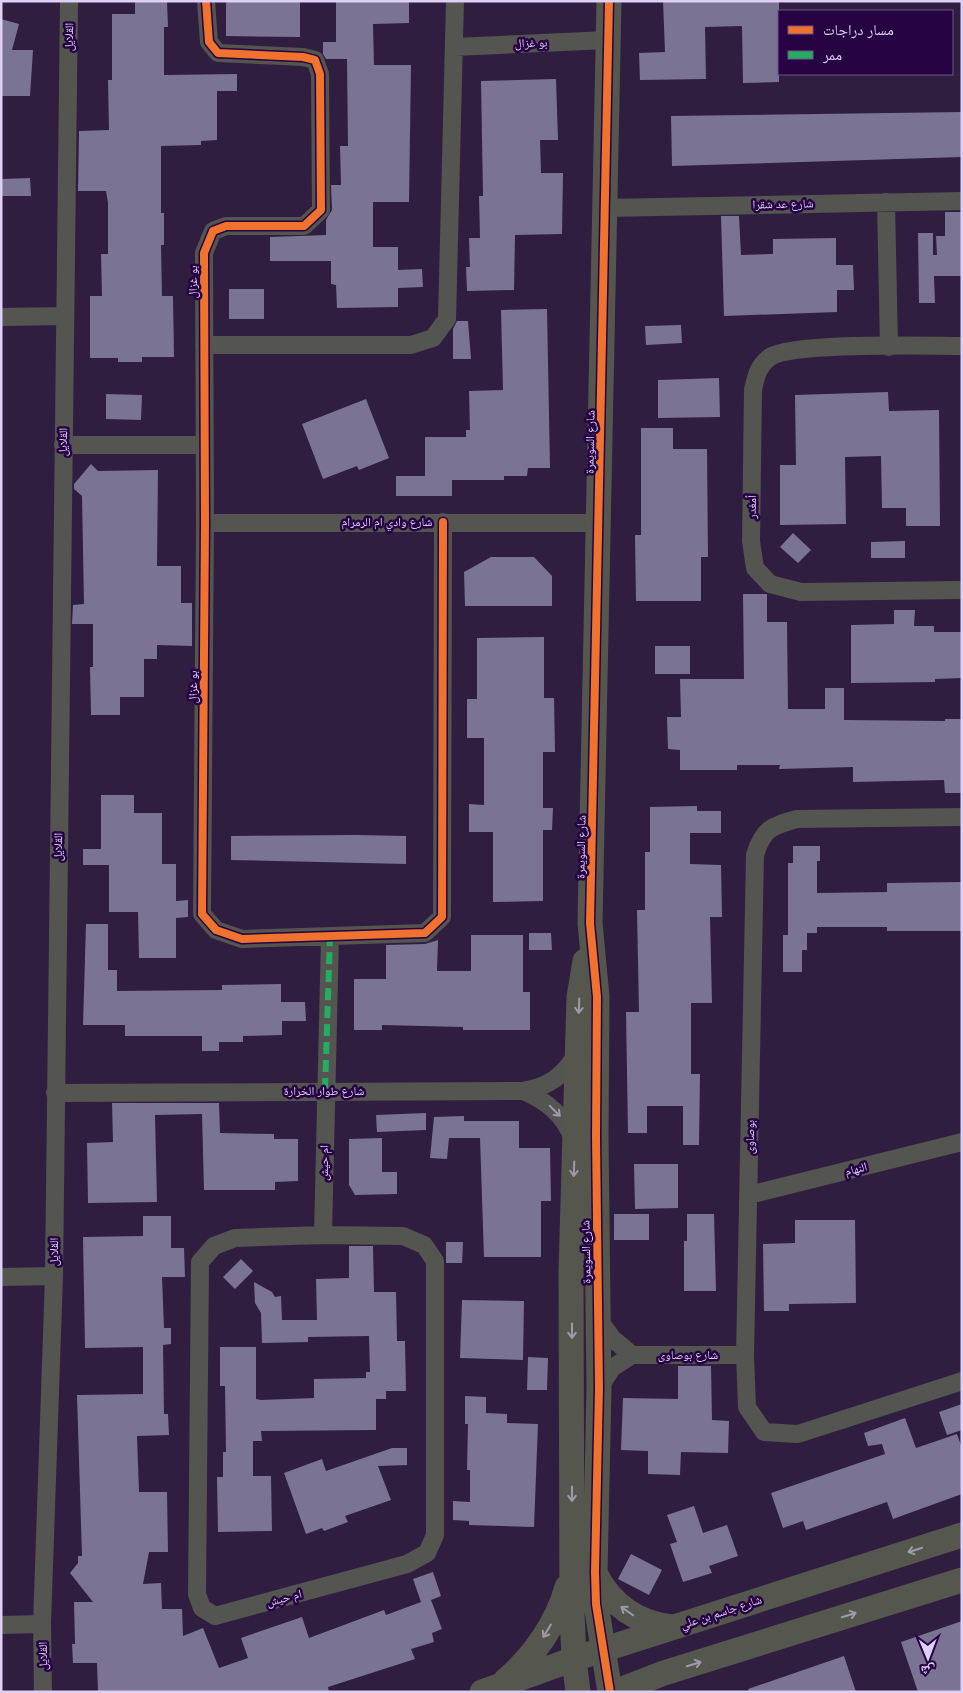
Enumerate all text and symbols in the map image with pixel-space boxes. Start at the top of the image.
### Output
legend [778,10,953,75]
text: مسار دراجات [823,21,894,39]
street label: القلايل [62,22,76,51]
street label: بو غزال [514,35,548,51]
text: ممر [822,46,842,64]
street label: شارع عد شقرا [752,196,814,213]
street label: بو غزال [186,266,200,298]
street label: شارع السويمرة [582,410,599,474]
street label: القلايل [56,427,70,456]
street label: أمغدر [745,495,759,520]
street label: شارع وادي ام الرمرام [341,515,433,532]
street label: بو غزال [186,671,200,703]
street label: شارع السويمرة [573,815,590,879]
street label: القلايل [51,832,65,861]
one-way arrow [574,998,584,1014]
street label: شارع طوار الخرارة [284,1084,364,1099]
one-way arrow [549,1105,561,1117]
street label: بوصاوى [743,1120,758,1154]
street label: ام حيش [317,1145,332,1181]
street label: النهام [843,1159,869,1179]
one-way arrow [569,1160,579,1177]
street label: شارع السويمرة [578,1220,595,1284]
street label: القلايل [47,1238,61,1266]
one-way arrow [567,1322,577,1339]
street label: شارع بوصاوى [658,1348,718,1363]
one-way arrow [567,1485,577,1501]
one-way arrow [908,1546,924,1555]
street label: ام حيش [265,1587,304,1610]
street label: شارع جاسم بن علي [679,1592,764,1635]
one-way arrow [620,1606,634,1616]
one-way arrow [841,1610,857,1620]
one-way arrow [542,1624,552,1638]
north arrow [903,1633,953,1683]
street label: القلايل [36,1641,50,1670]
one-way arrow [686,1658,702,1668]
text: ش [921,1662,936,1679]

